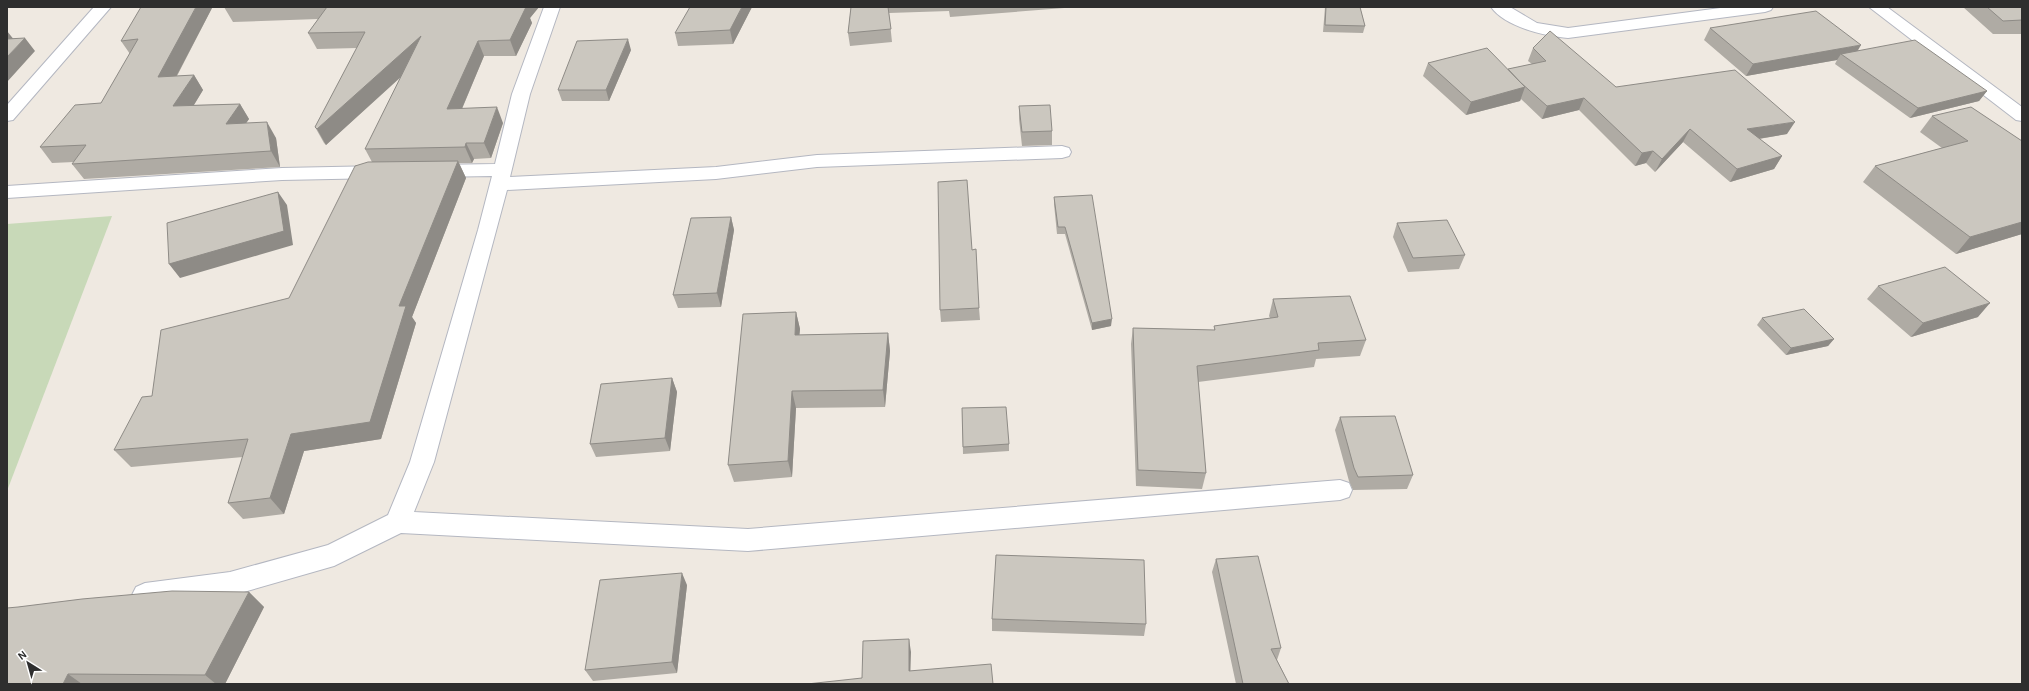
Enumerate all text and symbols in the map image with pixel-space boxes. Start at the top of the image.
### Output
north arrow [8,643,48,683]
text: N [15,648,29,663]

